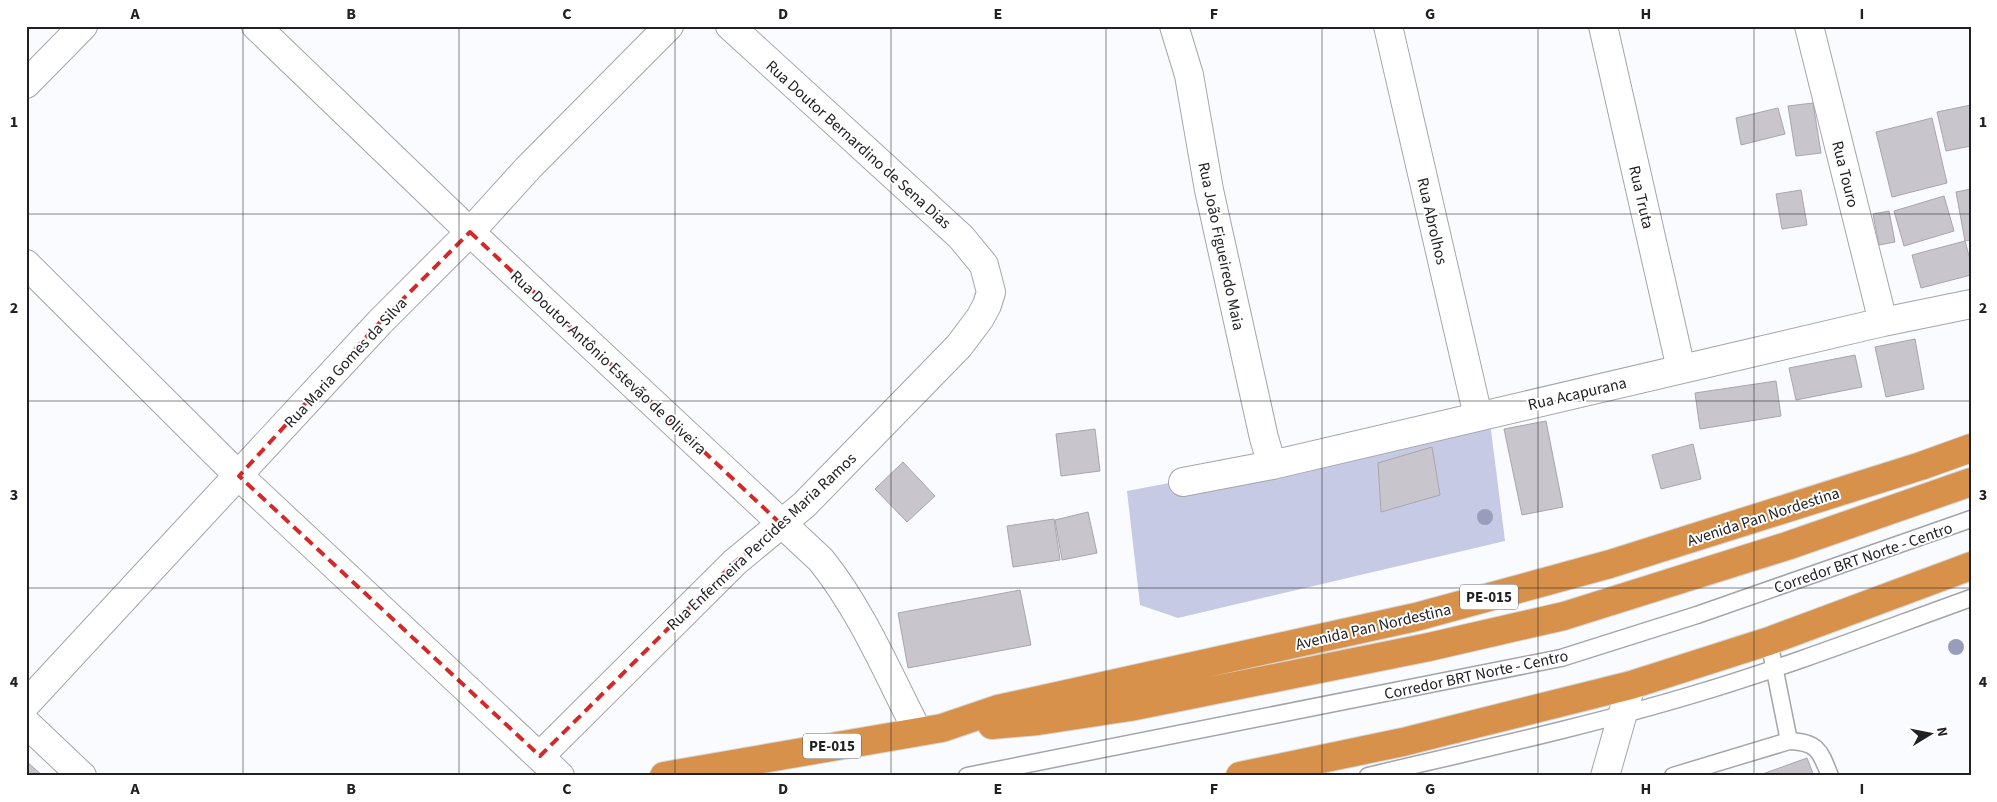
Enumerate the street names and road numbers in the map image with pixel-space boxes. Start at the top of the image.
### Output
street label: Rua Doutor Bernardino de Sena Dias [761,55,956,234]
street label: Rua Touro [1826,139,1864,210]
street label: Rua João Figueiredo Maia [1192,160,1250,332]
street label: Rua Truta [1623,163,1659,231]
street label: Rua Abrolhos [1411,175,1453,267]
street label: Rua Doutor Antônio Estevão de Oliveira [505,266,711,460]
street label: Rua Maria Gomes da Silva [279,293,412,433]
street label: Rua Acapurana [1526,372,1629,416]
street label: Rua Enfermeira Percides Maria Ramos [662,448,862,636]
street label: Avenida Pan Nordestina [1684,482,1842,552]
street label: Corredor BRT Norte - Centro [1771,517,1956,599]
road number: PE-015 [1460,584,1518,610]
street label: Avenida Pan Nordestina [1293,598,1453,656]
street label: Corredor BRT Norte - Centro [1382,645,1570,705]
road number: PE-015 [803,734,861,758]

